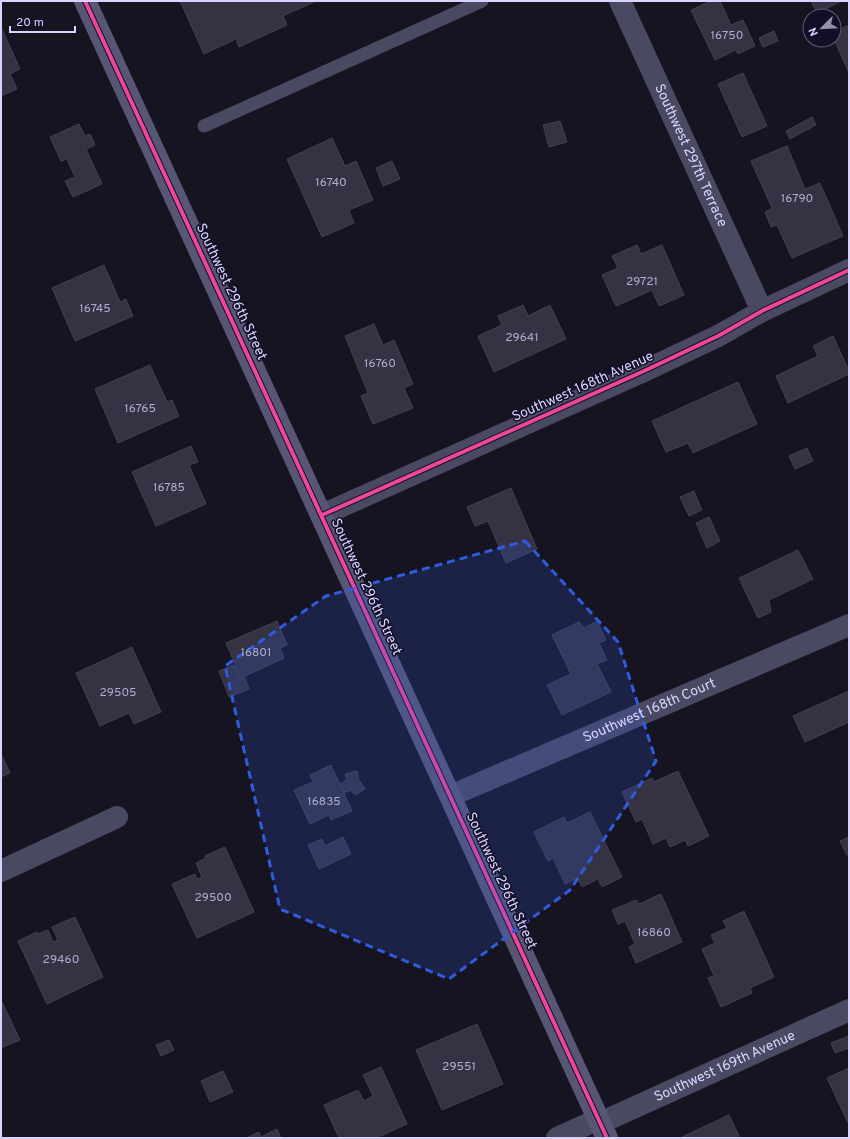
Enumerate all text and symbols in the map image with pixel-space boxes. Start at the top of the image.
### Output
scale bar [10,8,75,34]
north arrow [802,8,842,48]
text: 20 m [16,15,44,31]
text: N [806,25,822,38]
house number: 16750 [711,28,743,44]
street label: Southwest 297th Terrace [651,81,731,230]
house number: 16740 [315,175,347,191]
house number: 16790 [781,191,813,207]
street label: Southwest 296th Street [192,221,270,363]
house number: 29721 [626,274,658,290]
house number: 16745 [79,301,111,317]
house number: 29641 [505,330,539,346]
street label: Southwest 168th Avenue [510,348,656,426]
house number: 16760 [364,356,396,372]
house number: 16765 [124,401,156,417]
house number: 16785 [153,480,185,496]
street label: Southwest 296th Street [327,516,405,658]
house number: 16801 [240,645,272,661]
street label: Southwest 168th Court [580,675,718,746]
house number: 29505 [99,685,137,701]
house number: 16835 [307,794,341,810]
street label: Southwest 296th Street [462,810,540,952]
house number: 29500 [194,890,232,906]
house number: 16860 [637,925,671,941]
house number: 29460 [43,952,79,968]
street label: Southwest 169th Avenue [652,1027,798,1106]
house number: 29551 [442,1059,476,1075]

